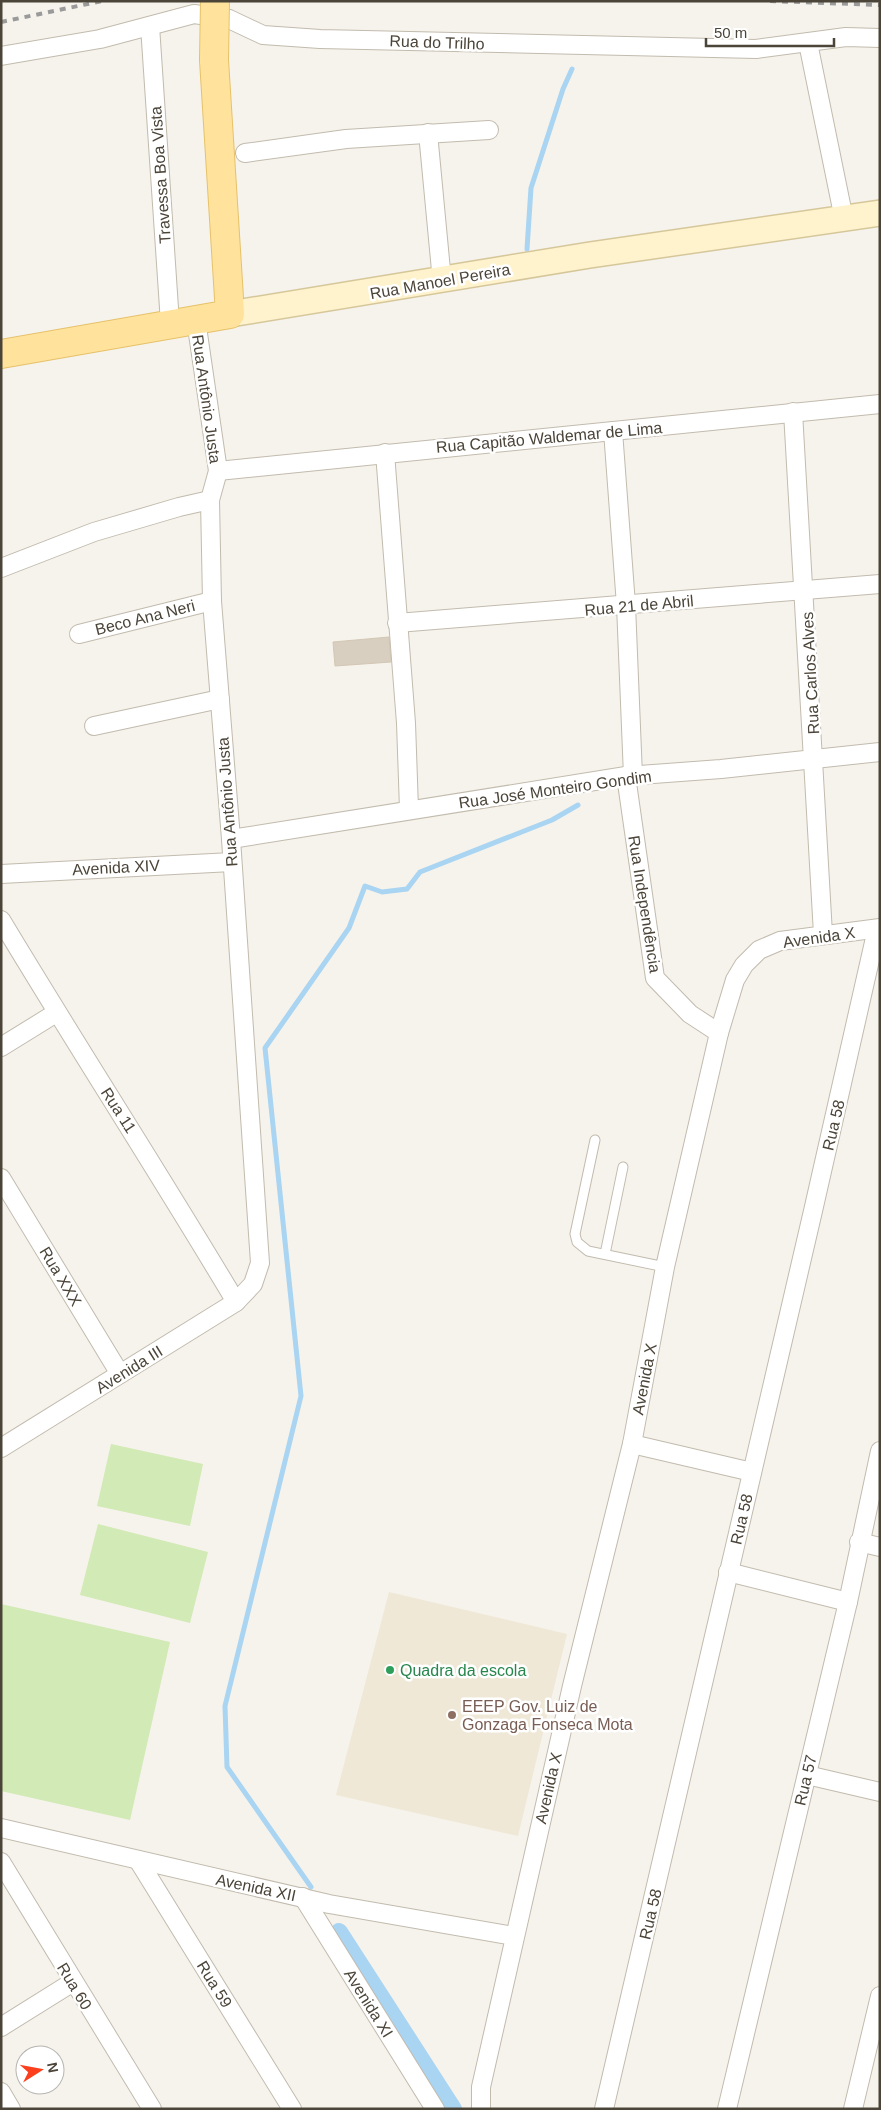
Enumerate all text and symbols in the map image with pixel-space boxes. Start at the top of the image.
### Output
scale bar [706,15,834,47]
text: 50 m [714,24,747,41]
street label: Rua do Trilho [389,32,485,53]
street label: Travessa Boa Vista [147,106,174,244]
street label: Rua Manoel Pereira [369,261,512,302]
street label: Rua Antônio Justa [189,334,224,465]
street label: Rua Capitão Waldemar de Lima [435,419,663,456]
street label: Rua 21 de Abril [584,592,694,619]
street label: Beco Ana Neri [93,597,197,638]
street label: Rua Carlos Alves [799,611,822,735]
street label: Rua Antônio Justa [214,736,241,867]
street label: Rua José Monteiro Gondim [457,768,653,811]
street label: Rua Independência [625,834,664,974]
street label: Avenida XIV [72,857,161,878]
street label: Avenida X [782,924,857,951]
street label: Rua 11 [98,1085,139,1136]
street label: Rua 58 [819,1098,848,1152]
street label: Rua XXX [36,1244,85,1309]
street label: Avenida X [629,1341,660,1416]
street label: Avenida III [93,1342,166,1397]
street label: Rua 58 [727,1492,756,1546]
place label: Quadra da escola [400,1662,526,1679]
marker: Quadra da escola [384,1664,396,1676]
place label: EEEP Gov. Luiz de Gonzaga Fonseca Mota [462,1698,633,1733]
marker: EEEP Gov. Luiz de Gonzaga Fonseca Mota [446,1709,458,1721]
street label: Avenida X [532,1750,565,1825]
street label: Rua 57 [791,1753,820,1807]
street label: Avenida XII [214,1871,298,1904]
street label: Rua 58 [636,1887,665,1941]
street label: Rua 59 [194,1958,236,2011]
street label: Rua 60 [54,1960,95,2013]
street label: Avenida XI [341,1966,396,2040]
north arrow [15,2045,65,2095]
text: N [44,2061,62,2074]

